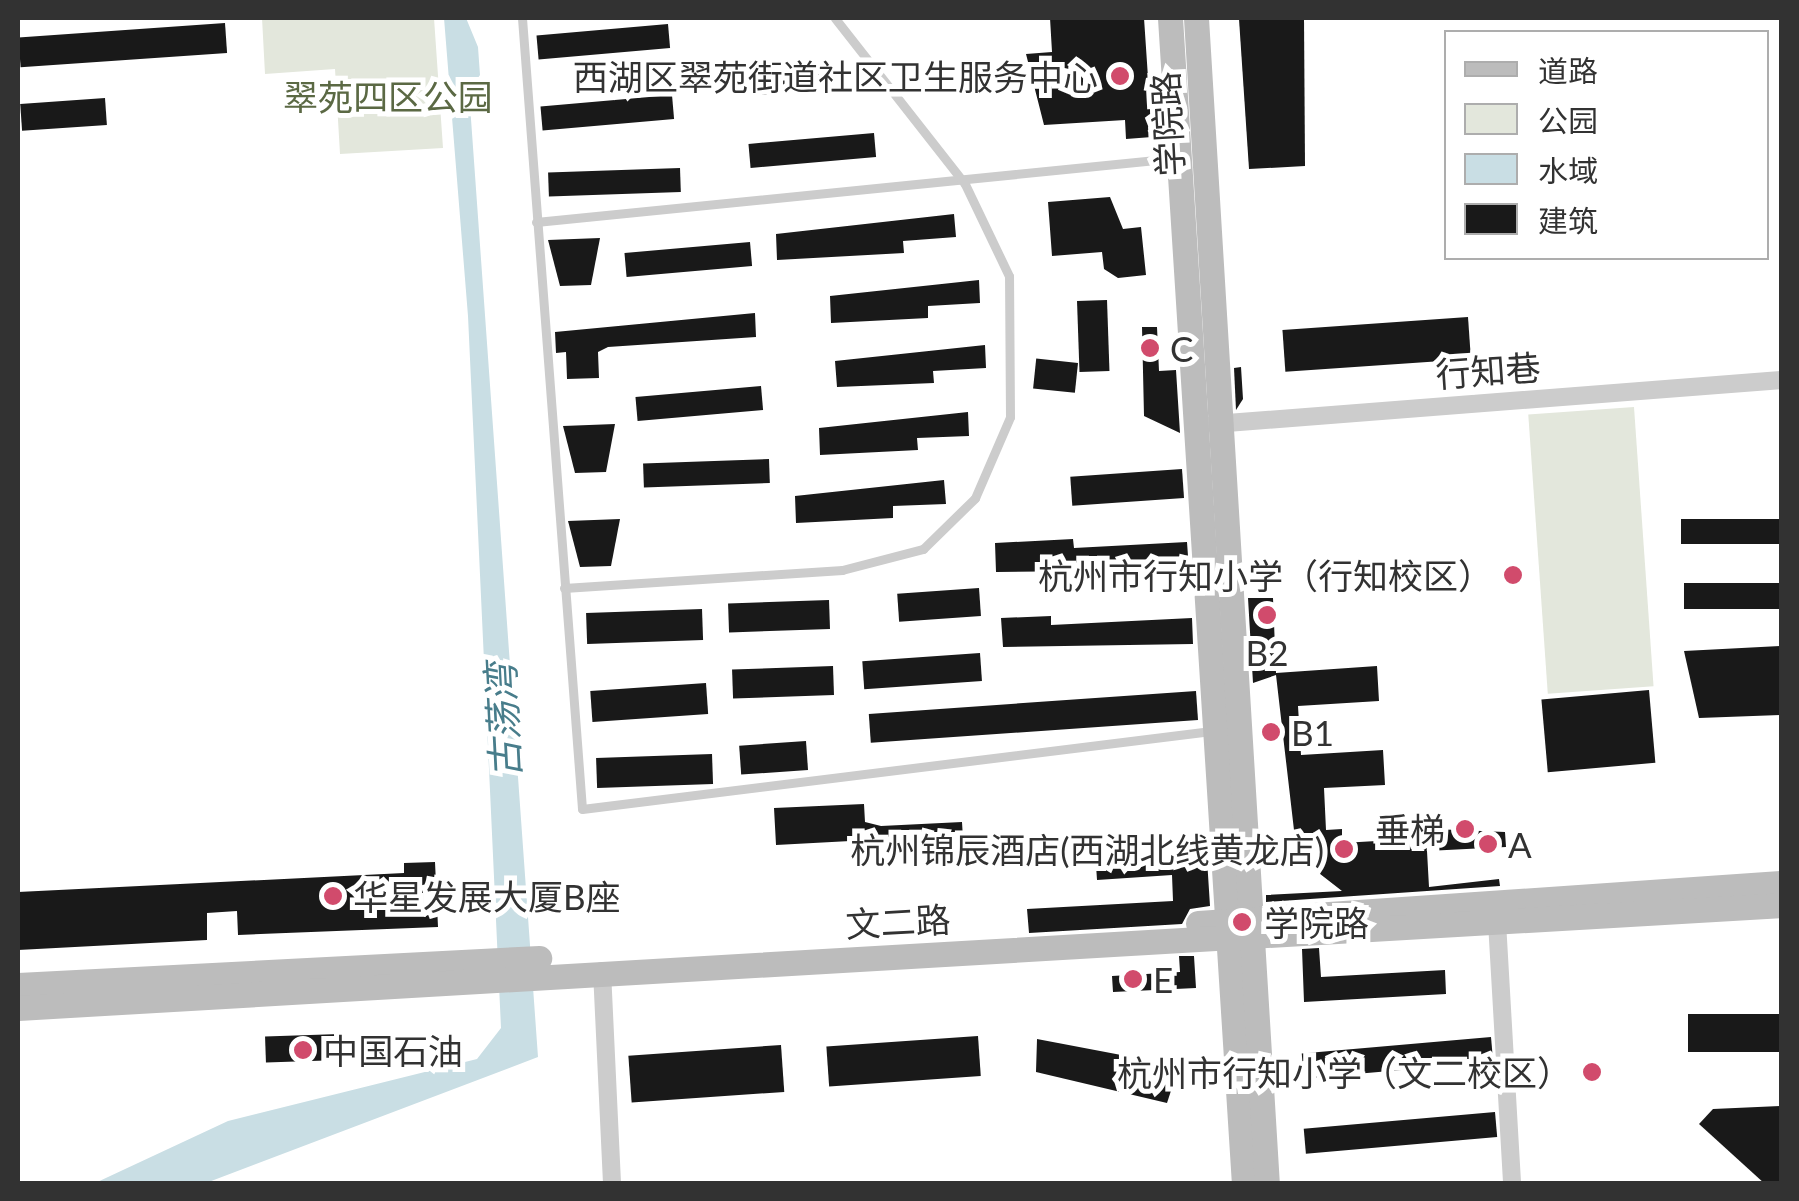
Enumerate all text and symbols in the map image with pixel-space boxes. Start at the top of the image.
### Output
legend [1444,30,1769,260]
text: 道路 [1538,52,1598,88]
place label: 西湖区翠苑街道社区卫生服务中心 [573,55,1098,97]
marker: 西湖区翠苑街道社区卫生服务中心 [1107,63,1133,89]
street label: 学院路 [1143,70,1191,178]
park label: 翠苑四区公园 [283,75,493,117]
text: 公园 [1538,102,1598,138]
text: 水域 [1538,152,1598,188]
text: 建筑 [1538,202,1598,238]
place label: C [1170,327,1193,369]
marker: C [1139,337,1161,359]
street label: 行知巷 [1434,345,1542,395]
place label: 杭州市行知小学（行知校区） [1038,554,1493,596]
marker: 杭州市行知小学（行知校区） [1502,564,1524,586]
marker: B2 [1256,604,1278,626]
place label: B2 [1246,631,1288,673]
water label: 古荡湾 [477,663,529,779]
place label: B1 [1291,711,1334,753]
marker: B1 [1260,721,1282,743]
place label: 垂梯 [1375,808,1445,850]
marker: 垂梯 [1454,818,1476,840]
place label: A [1508,823,1532,865]
place label: 杭州锦辰酒店(西湖北线黄龙店) [850,828,1324,870]
marker: A [1477,833,1499,855]
marker: 杭州锦辰酒店(西湖北线黄龙店) [1333,838,1355,860]
place label: 华星发展大厦B座 [353,875,621,917]
marker: 华星发展大厦B座 [322,885,344,907]
street label: 文二路 [844,897,952,945]
place label: 学院路 [1264,901,1369,943]
marker: 学院路 [1229,909,1255,935]
place label: E [1153,958,1173,1000]
marker: E [1122,968,1144,990]
place label: 中国石油 [323,1029,463,1071]
marker: 中国石油 [292,1039,314,1061]
place label: 杭州市行知小学（文二校区） [1117,1051,1572,1093]
marker: 杭州市行知小学（文二校区） [1581,1061,1603,1083]

